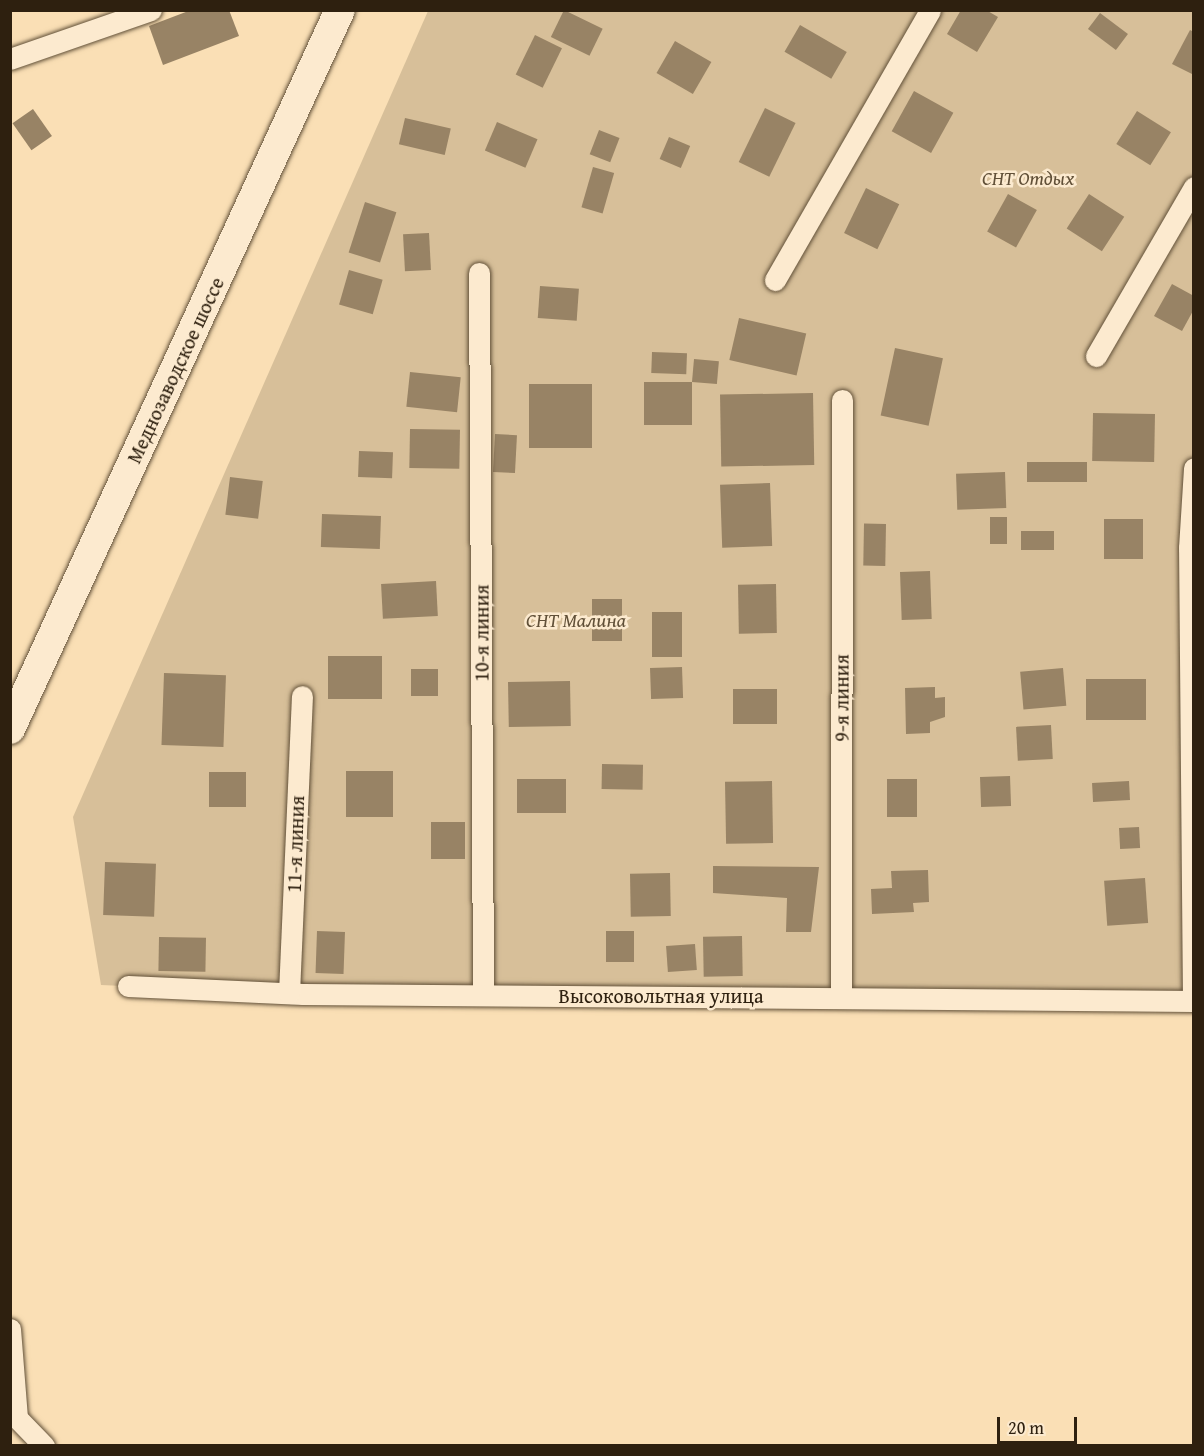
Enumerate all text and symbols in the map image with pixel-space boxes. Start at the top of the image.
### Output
park label: СНТ Отдых [982,165,1074,189]
street label: Меднозаводское шоссе [121,273,229,467]
street label: 10-я линия [469,584,493,682]
park label: СНТ Малина [526,607,626,631]
street label: 9-я линия [829,654,853,742]
street label: 11-я линия [281,795,309,893]
street label: Высоковольтная улица [559,983,763,1007]
scale bar [1000,1405,1080,1443]
text: 20 m [1008,1414,1044,1441]

